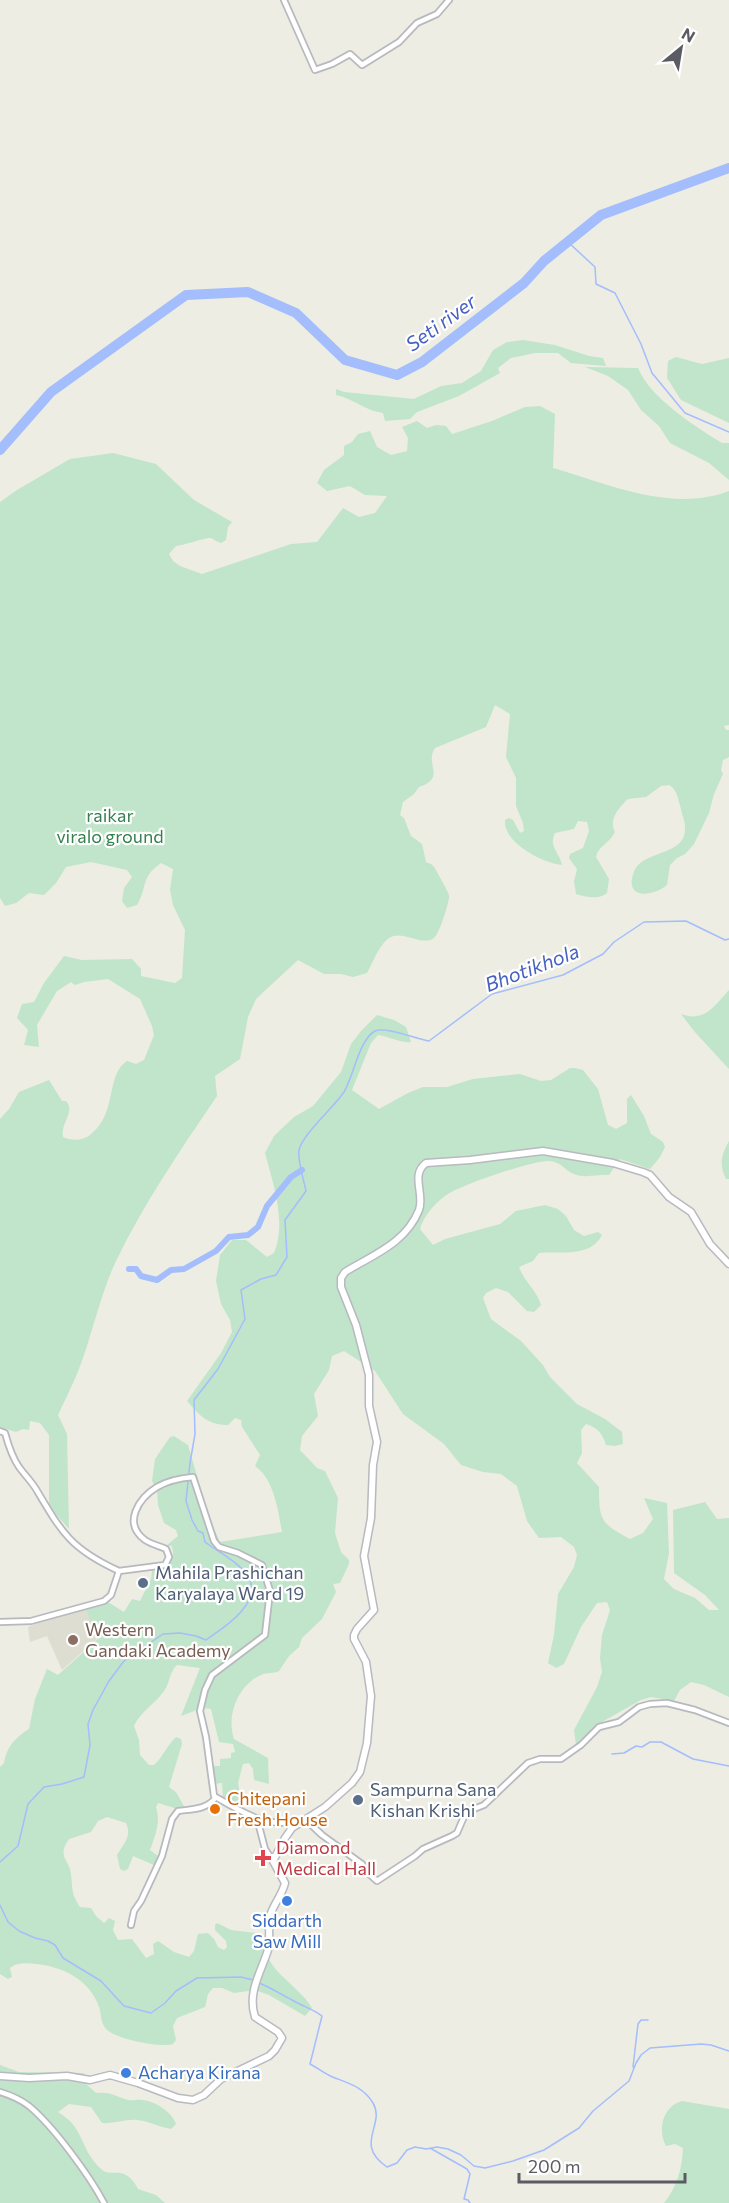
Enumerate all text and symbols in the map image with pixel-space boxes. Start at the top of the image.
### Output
north arrow [651,18,711,78]
text: N [679,23,699,46]
water label: Seti river [401,288,481,356]
park label: raikar viralo ground [56,804,164,847]
water label: Bhotikhola [481,938,582,996]
place label: Mahila Prashichan Karyalaya Ward 19 [155,1561,304,1604]
marker: Mahila Prashichan Karyalaya Ward 19 [136,1576,150,1590]
place label: Western Gandaki Academy [85,1618,231,1661]
marker: Western Gandaki Academy [66,1633,80,1647]
place label: Sampurna Sana Kishan Krishi [370,1778,496,1821]
place label: Chitepani Fresh House [227,1787,327,1830]
marker: Sampurna Sana Kishan Krishi [351,1793,365,1807]
marker: Chitepani Fresh House [208,1802,222,1816]
place label: Diamond Medical Hall [276,1836,376,1879]
marker: Diamond Medical Hall [254,1849,272,1867]
marker: Siddarth Saw Mill [280,1894,294,1908]
place label: Siddarth Saw Mill [252,1909,322,1952]
place label: Acharya Kirana [138,2061,261,2083]
marker: Acharya Kirana [119,2066,133,2080]
scale bar [519,2146,686,2184]
text: 200 m [528,2155,581,2177]

